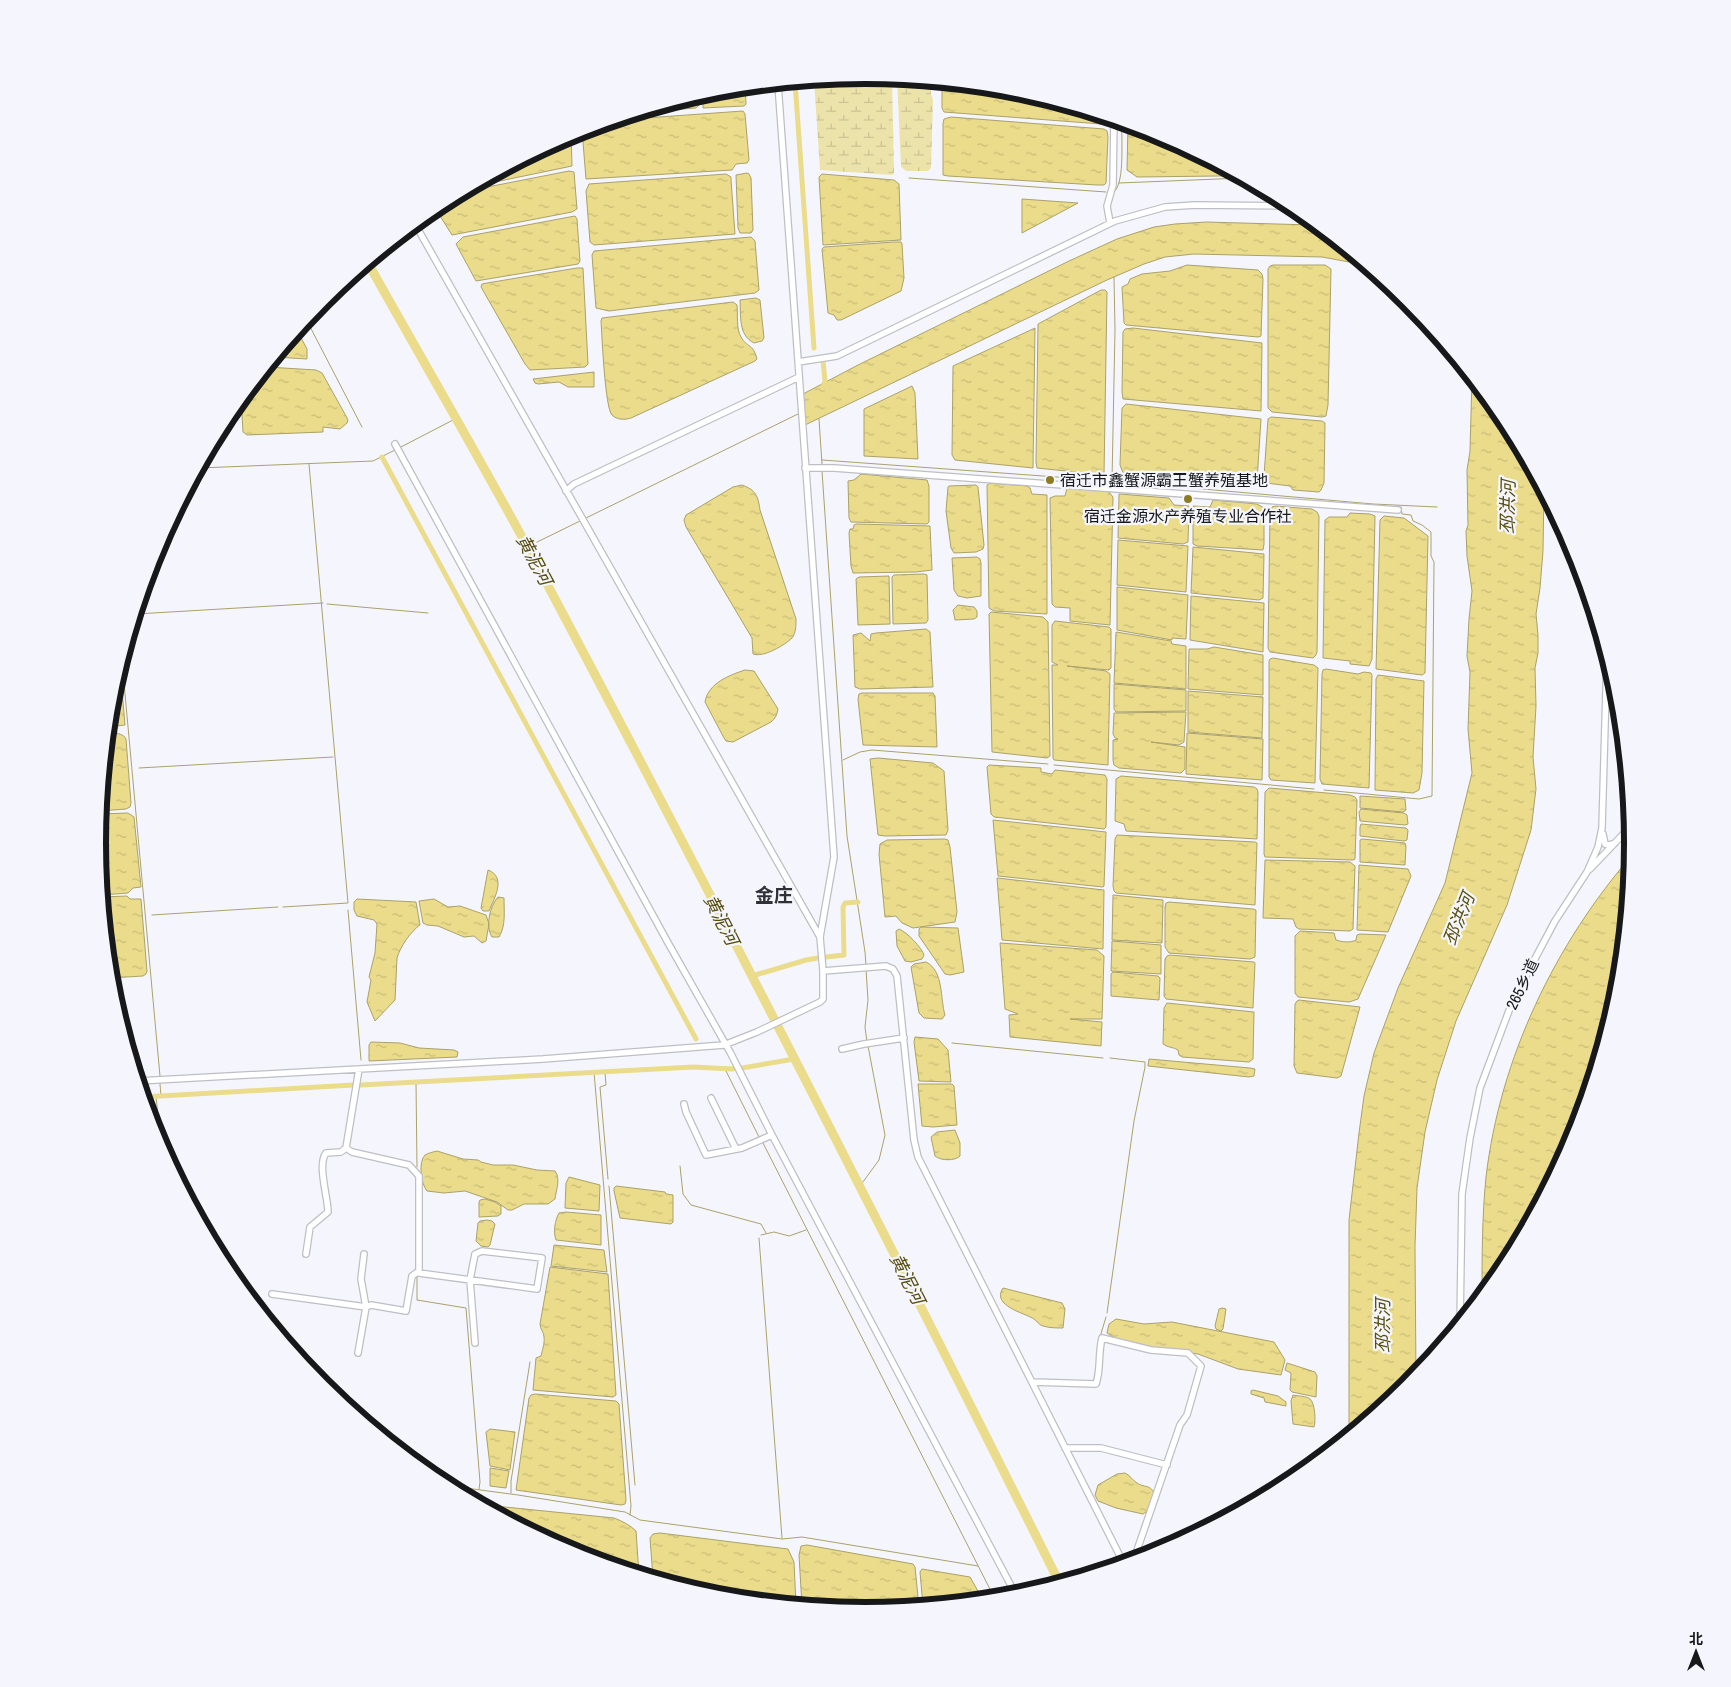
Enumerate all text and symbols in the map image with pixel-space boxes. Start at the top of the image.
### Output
place label: 宿迁市鑫蟹源霸王蟹养殖基地 [1060,469,1268,491]
marker: 宿迁市鑫蟹源霸王蟹养殖基地 [1044,474,1056,486]
water label: 邳洪河 [1495,477,1521,534]
marker: 宿迁金源水产养殖专业合作社 [1182,493,1194,505]
place label: 宿迁金源水产养殖专业合作社 [1084,505,1292,527]
water label: 黄泥河 [511,530,560,592]
district label: 金庄 [755,882,793,908]
water label: 邳洪河 [1437,886,1481,949]
water label: 黄泥河 [698,890,746,952]
street label: 265乡道 [1500,955,1544,1013]
water label: 黄泥河 [884,1249,932,1311]
water label: 邳洪河 [1370,1296,1395,1353]
north arrow [1671,1627,1721,1677]
text: 北 [1689,1630,1703,1648]

